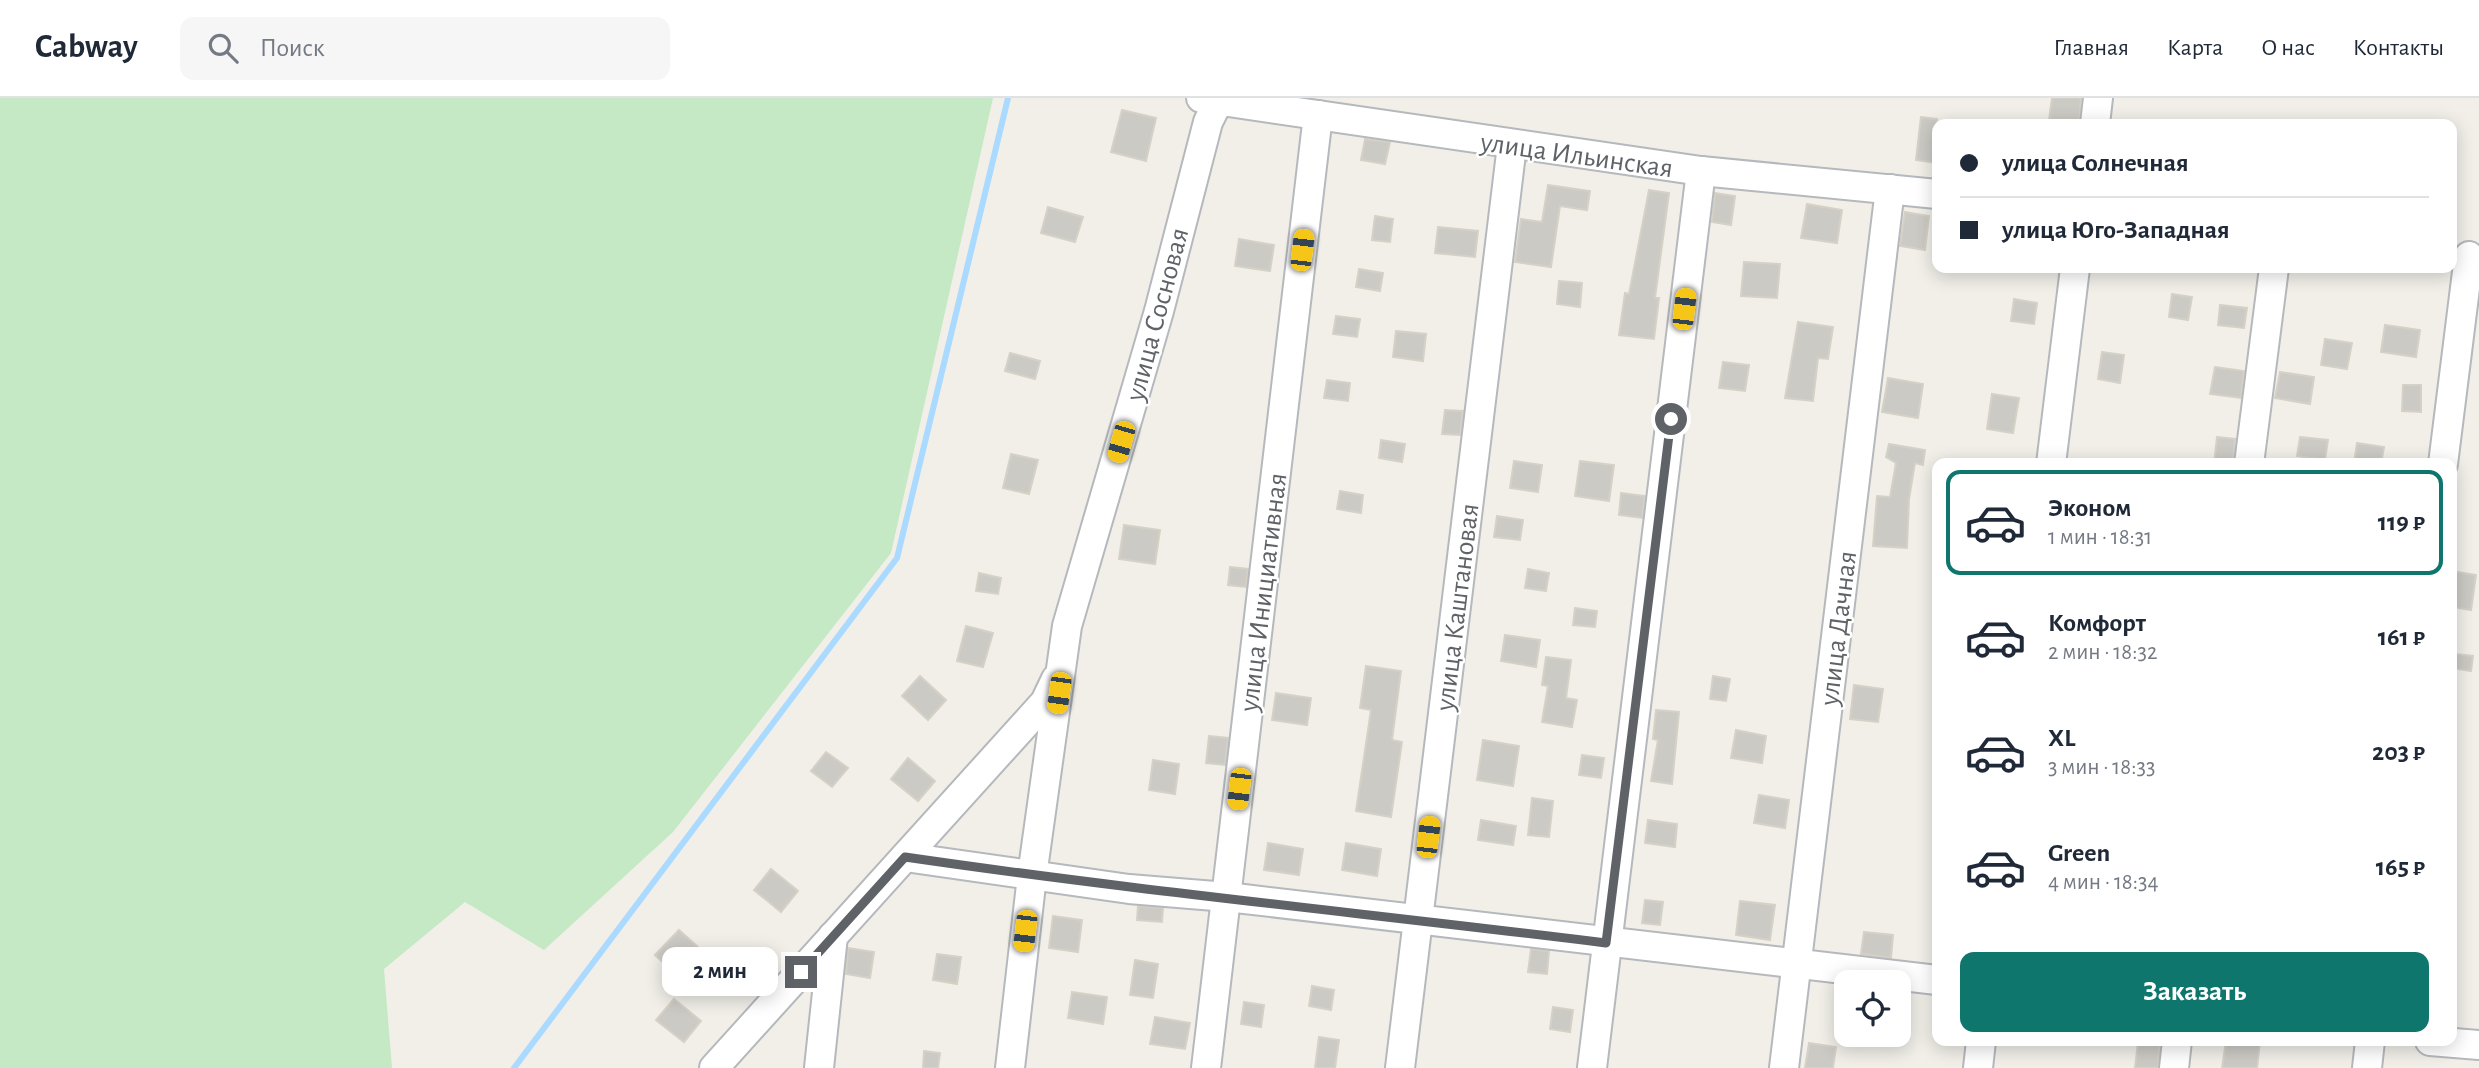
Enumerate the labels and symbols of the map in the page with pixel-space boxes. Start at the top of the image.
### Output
street label: улица Ильинская [1478,128,1675,183]
street label: улица Сосновая [1121,225,1194,405]
car [1290,228,1315,272]
car [1672,287,1697,331]
route start [1655,403,1687,435]
car [1106,419,1137,465]
street label: улица Инициативная [1235,471,1293,714]
street label: улица Каштановая [1431,502,1485,714]
street label: улица Дачная [1815,549,1862,708]
car [1046,671,1073,715]
car [1227,767,1252,811]
car [1416,815,1441,859]
car [1013,909,1038,953]
callout: 2 мин [661,948,776,996]
route end [785,956,817,988]

